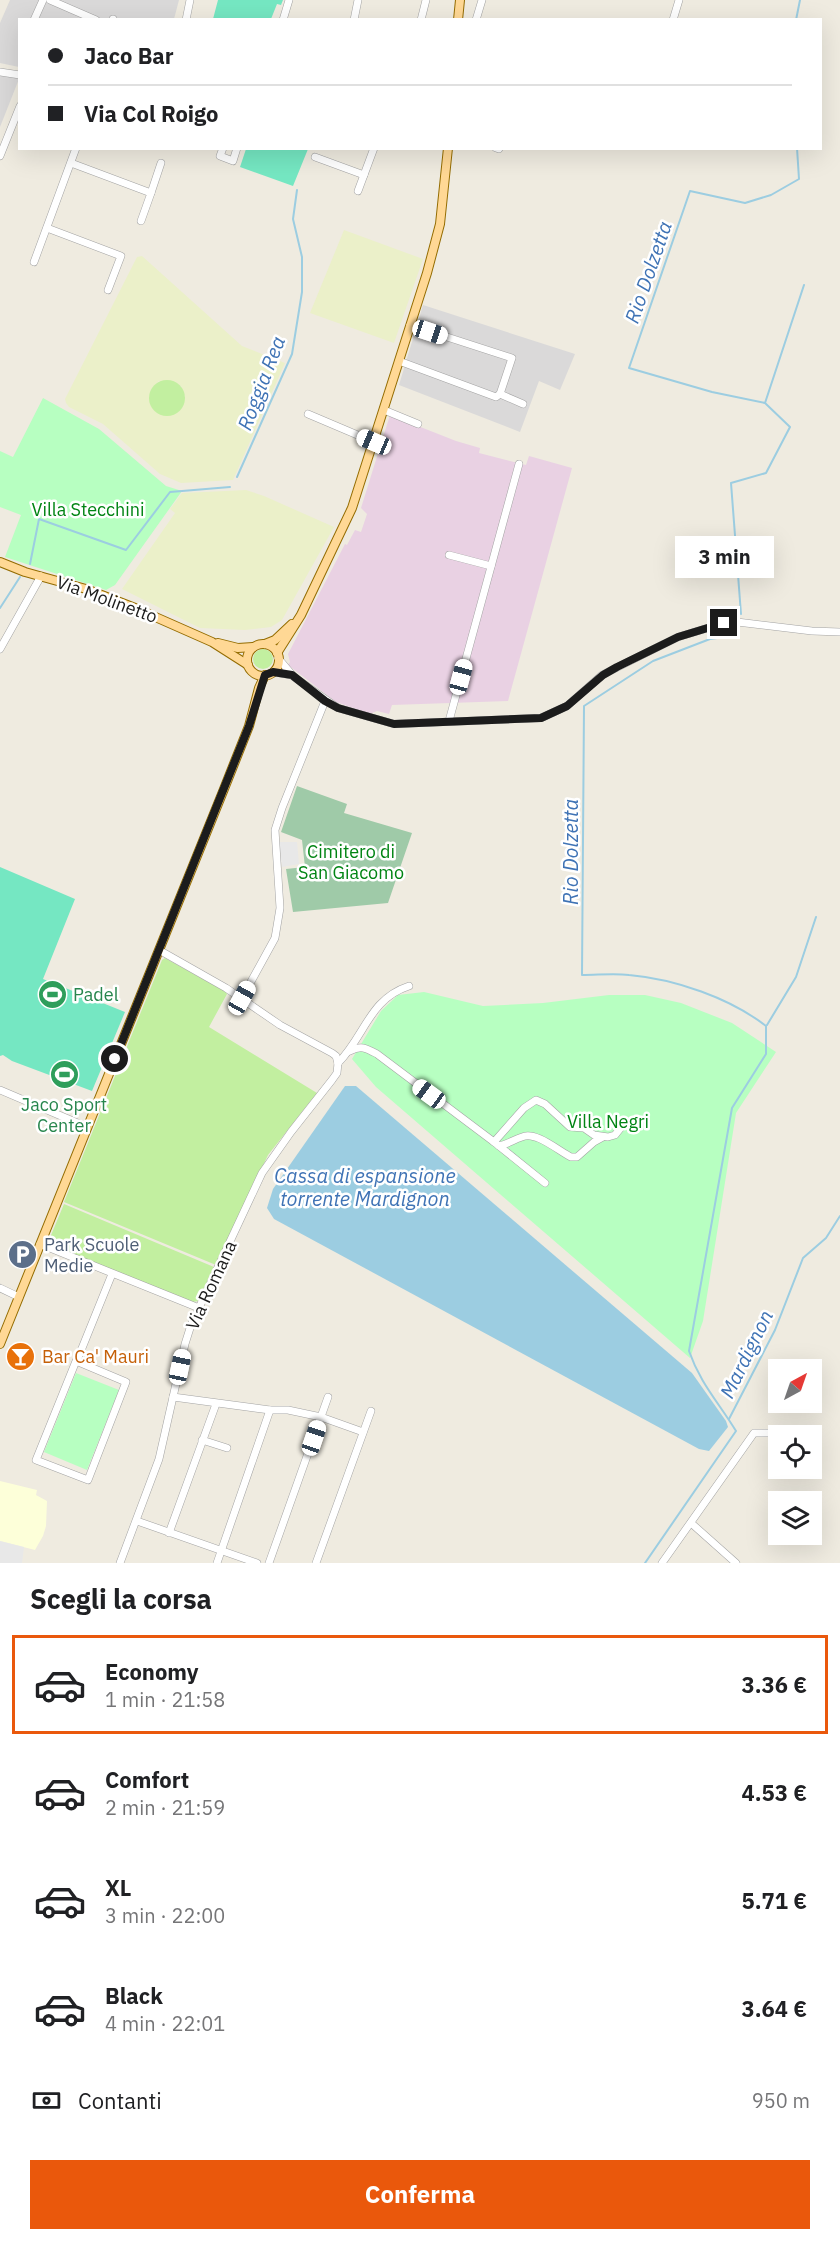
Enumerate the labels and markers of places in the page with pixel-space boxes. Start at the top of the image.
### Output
sports icon: Padel [36,978,68,1010]
place label: Padel [73,983,119,1006]
sports icon: Jaco Sport Center [48,1059,80,1091]
place label: Jaco Sport Center [21,1093,107,1137]
place label: Park Scuole Medie [44,1233,139,1277]
parking icon: Park Scuole Medie [7,1238,39,1270]
bar icon: Bar Ca' Mauri [5,1340,37,1372]
place label: Bar Ca' Mauri [42,1345,149,1368]

